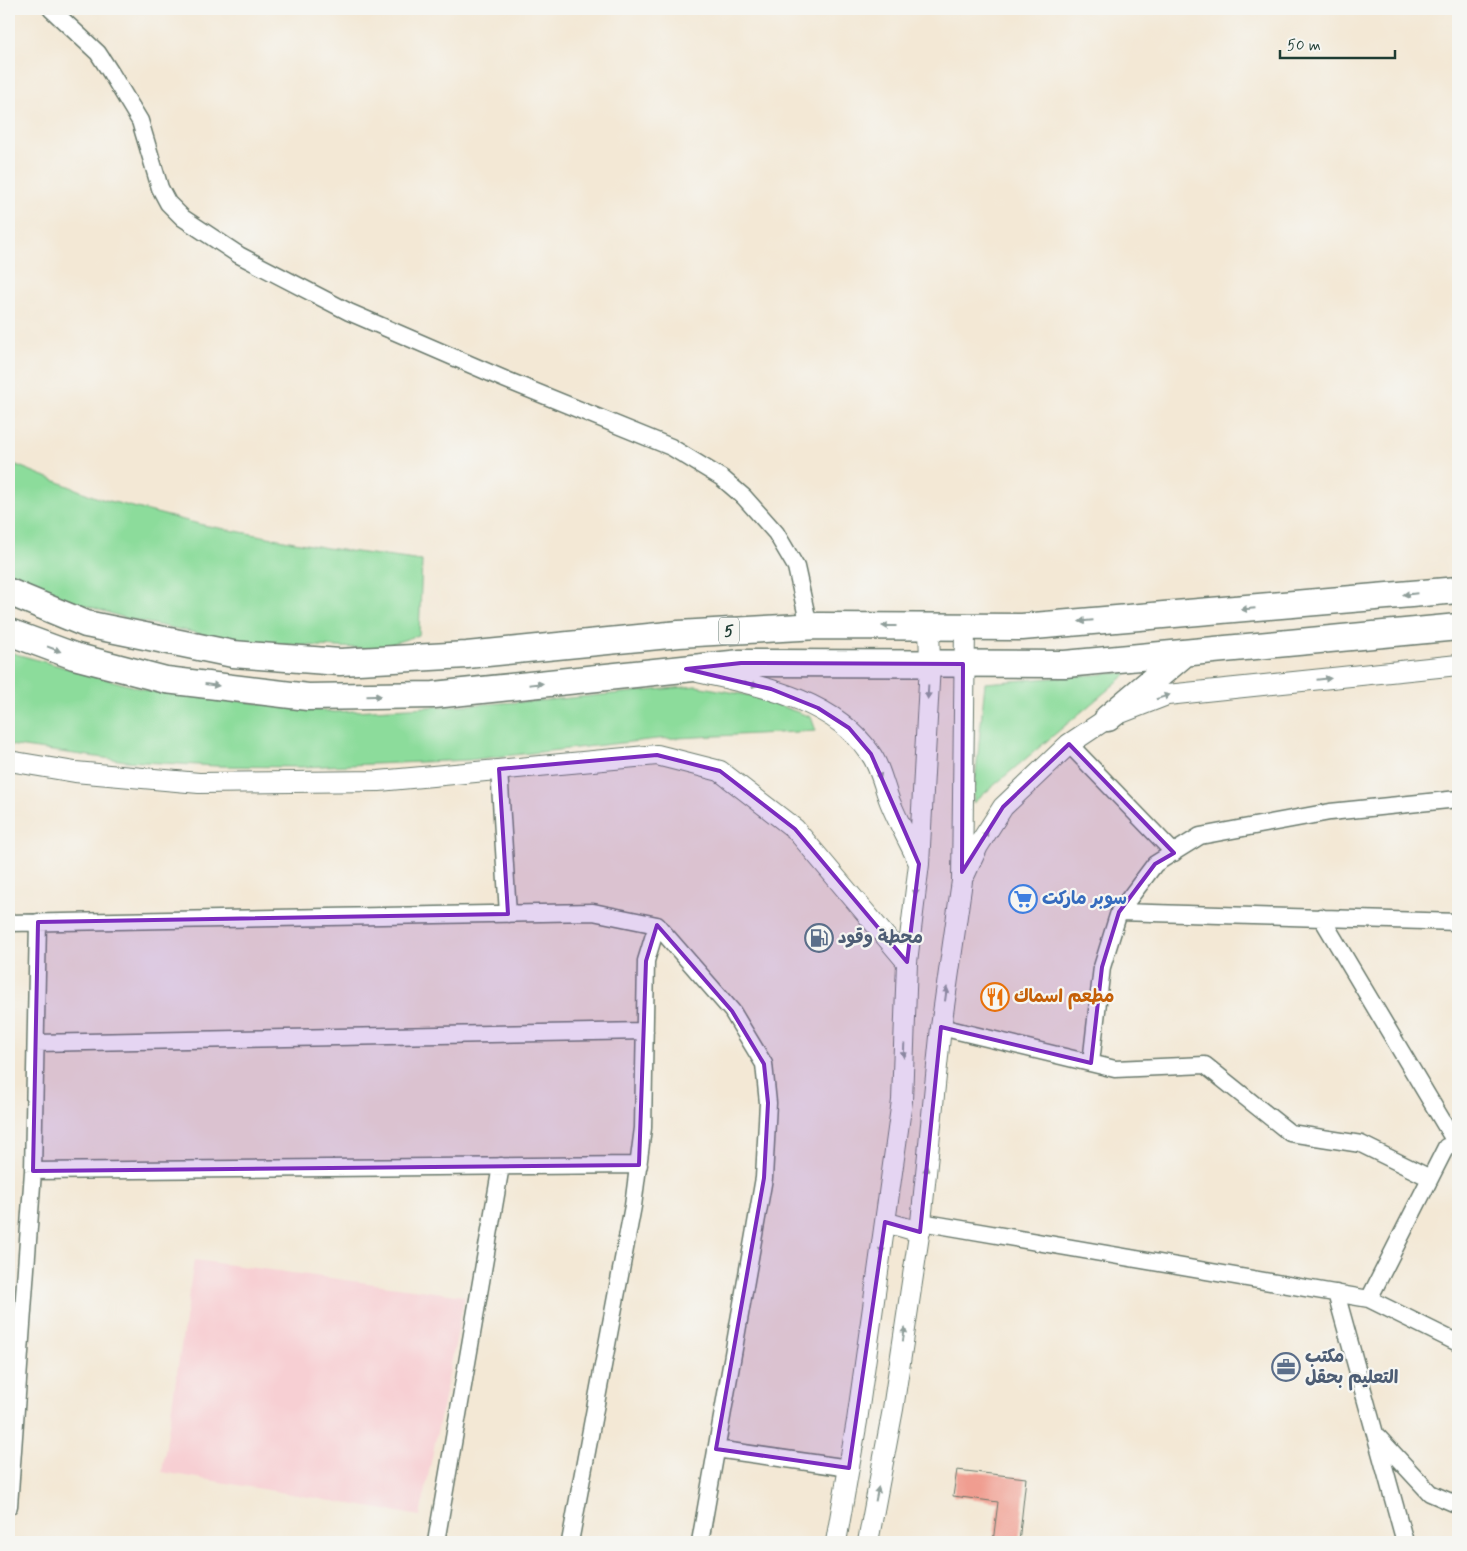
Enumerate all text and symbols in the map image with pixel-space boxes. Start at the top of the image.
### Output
scale bar [1280,28,1394,60]
text: 50 m [1287,36,1321,56]
one-way arrow [1401,591,1417,599]
one-way arrow [1240,605,1256,613]
road number: 5 [719,618,739,644]
one-way arrow [1078,618,1094,626]
one-way arrow [880,622,896,630]
one-way arrow [47,646,62,653]
one-way arrow [1316,675,1332,683]
one-way arrow [528,680,544,688]
one-way arrow [743,680,758,688]
one-way arrow [204,681,220,689]
one-way arrow [924,685,932,701]
one-way arrow [366,692,382,700]
one-way arrow [1156,693,1171,701]
one-way arrow [875,765,883,780]
one-way arrow [979,831,989,844]
one-way arrow [912,882,920,898]
supermarket icon: سوبر ماركت [1008,884,1038,914]
place label: سوبر ماركت [1042,887,1127,911]
fuel station icon: محطة وقود [804,923,834,953]
place label: محطة وقود [838,926,923,950]
restaurant icon: مطعم اسماك [980,982,1010,1012]
place label: مطعم اسماك [1014,985,1114,1010]
one-way arrow [942,986,950,1002]
one-way arrow [900,1044,908,1060]
one-way arrow [923,1165,931,1181]
one-way arrow [877,1240,885,1256]
one-way arrow [901,1326,909,1342]
place label: مكتب التعليم بحقل [1305,1345,1398,1391]
office icon: مكتب التعليم بحقل [1271,1352,1301,1382]
one-way arrow [873,1486,881,1502]

